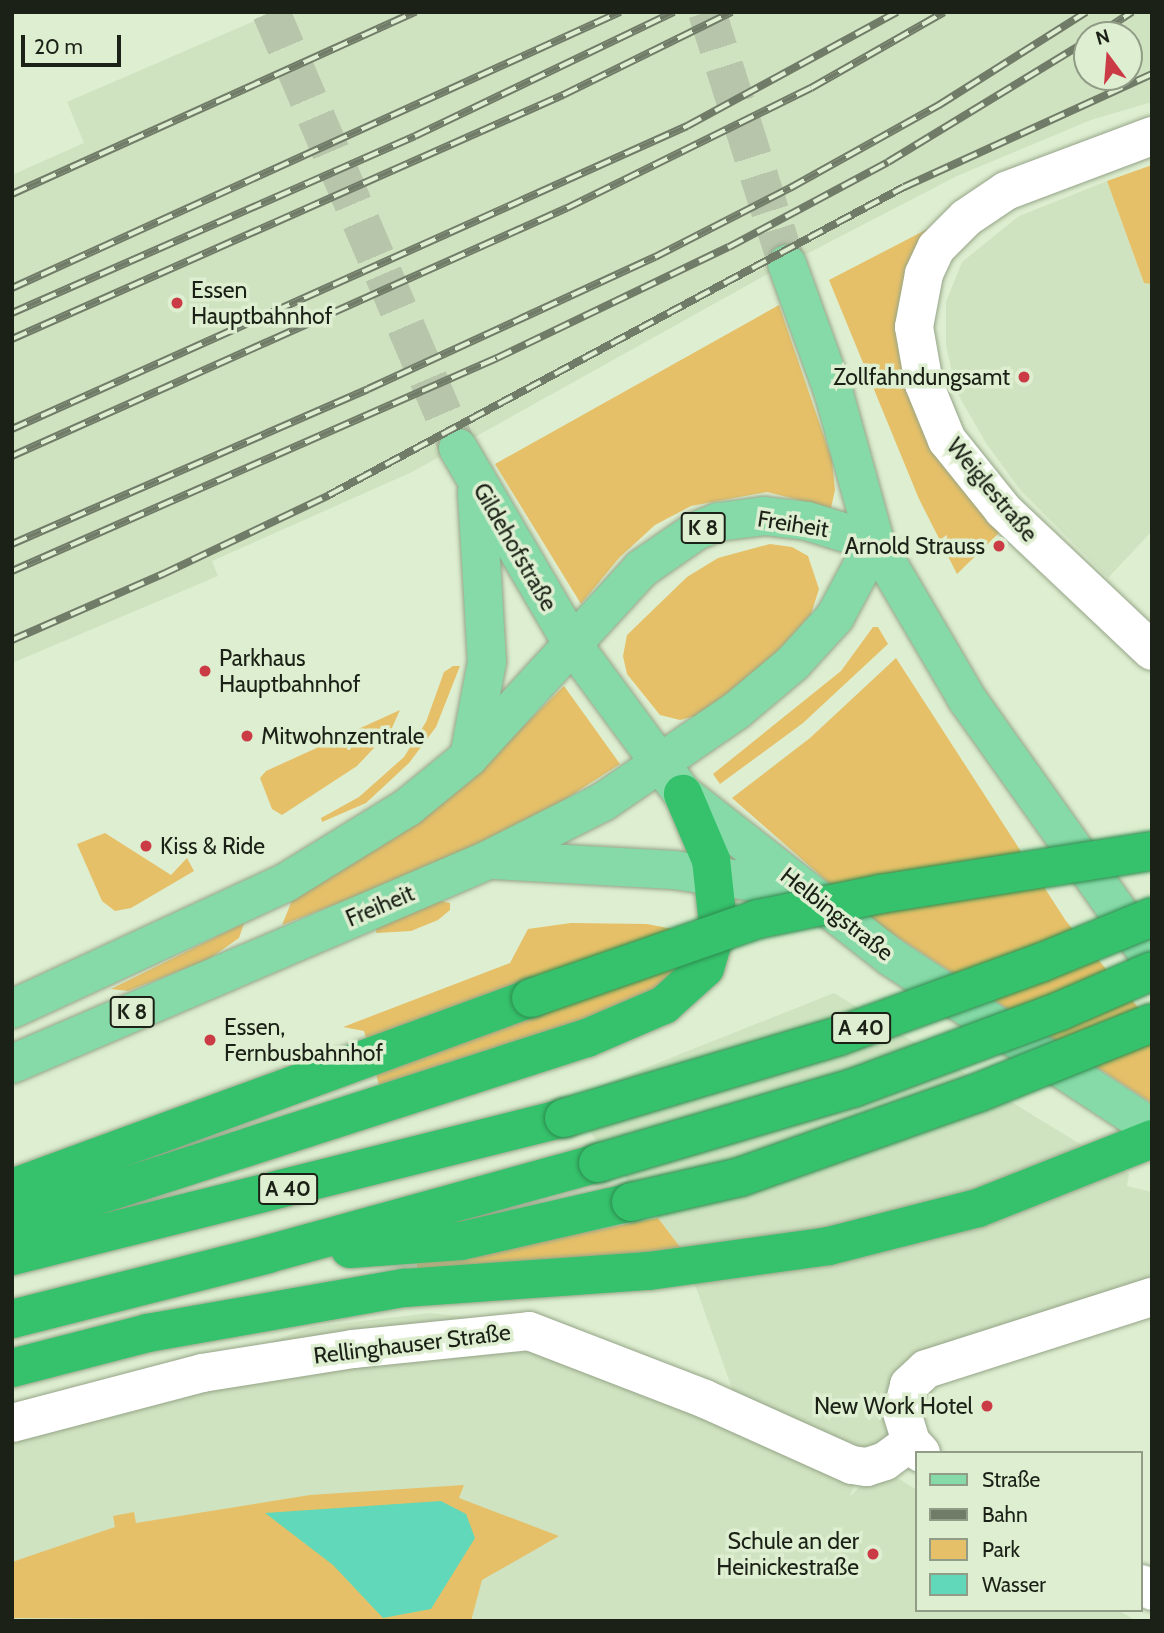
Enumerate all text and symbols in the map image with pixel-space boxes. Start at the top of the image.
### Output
scale bar [24,21,124,65]
north arrow [1073,21,1143,91]
text: N [1093,24,1112,50]
text: 20 m [34,34,83,59]
place label: Essen Hauptbahnhof [191,276,332,330]
marker: Essen Hauptbahnhof [169,295,185,311]
place label: Zollfahndungsamt [833,363,1010,391]
marker: Zollfahndungsamt [1016,369,1032,385]
street label: Weiglestraße [941,433,1043,547]
street label: Gildehofstraße [467,478,563,616]
street label: Freiheit [756,505,830,543]
road number: K 8 [680,510,726,546]
place label: Arnold Strauss [845,532,985,560]
marker: Arnold Strauss [991,538,1007,554]
place label: Parkhaus Hauptbahnhof [219,644,360,698]
marker: Parkhaus Hauptbahnhof [197,663,213,679]
place label: Mitwohnzentrale [261,722,425,750]
marker: Mitwohnzentrale [239,728,255,744]
place label: Kiss & Ride [160,832,265,860]
marker: Kiss & Ride [138,838,154,854]
street label: Helbingstraße [775,861,899,967]
street label: Freiheit [342,879,418,933]
road number: K 8 [109,995,155,1030]
road number: A 40 [830,1010,892,1046]
place label: Essen, Fernbusbahnhof [224,1013,383,1067]
marker: Essen, Fernbusbahnhof [202,1032,218,1048]
road number: A 40 [256,1172,320,1206]
street label: Rellinghauser Straße [312,1318,512,1370]
place label: New Work Hotel [814,1392,973,1420]
marker: New Work Hotel [979,1398,995,1414]
legend [916,1451,1143,1612]
text: Straße [982,1467,1040,1492]
text: Bahn [982,1502,1028,1527]
place label: Schule an der Heinickestraße [716,1527,859,1581]
text: Park [982,1537,1020,1562]
marker: Schule an der Heinickestraße [865,1546,881,1562]
text: Wasser [982,1572,1046,1597]

